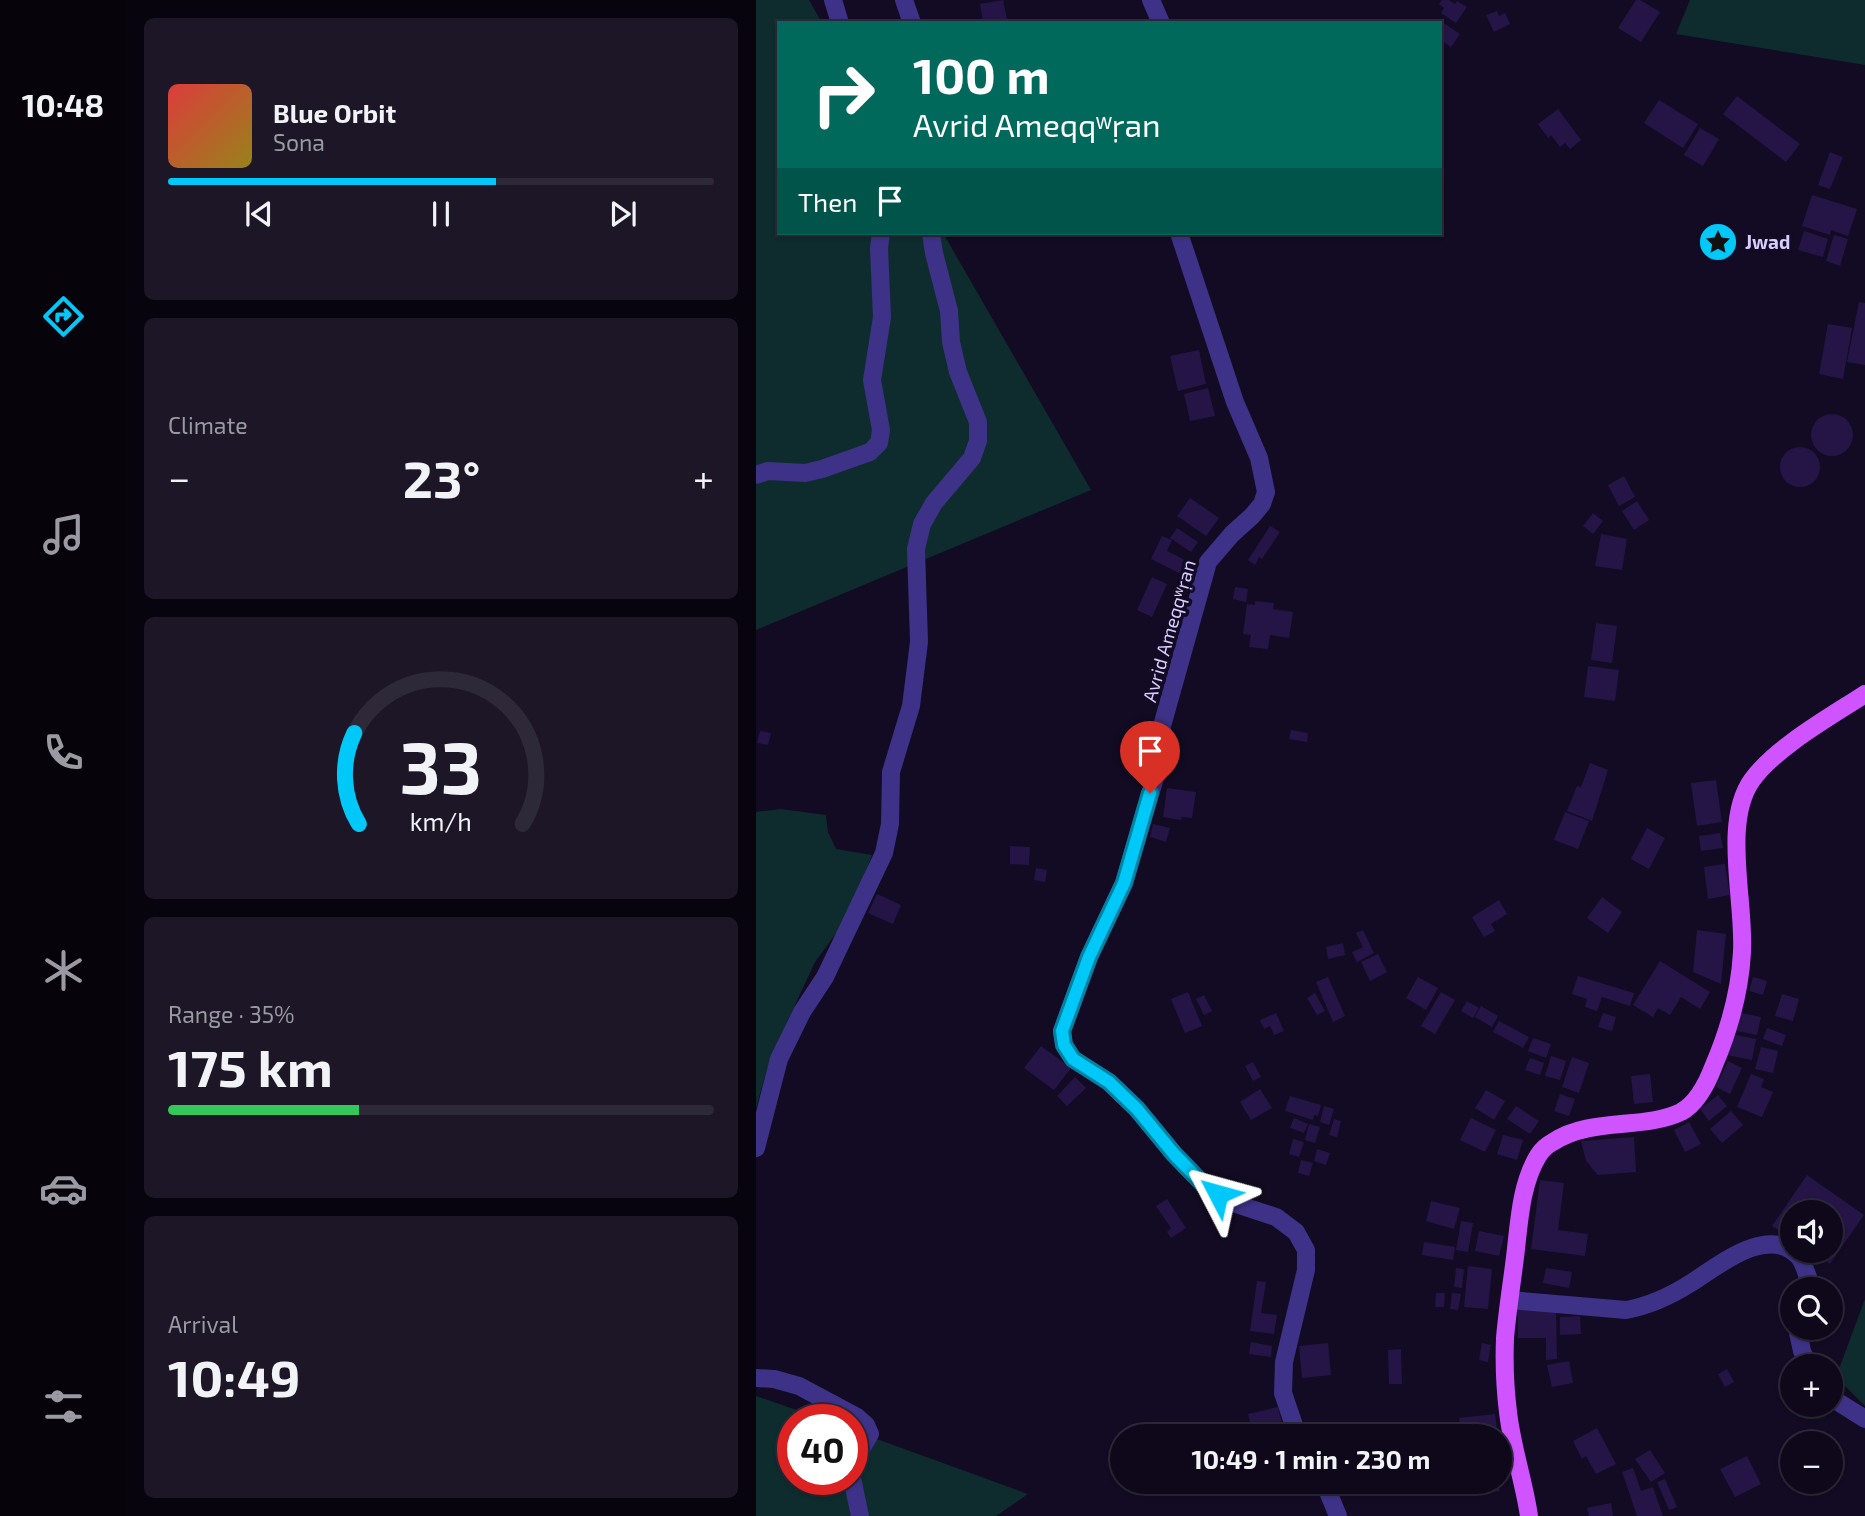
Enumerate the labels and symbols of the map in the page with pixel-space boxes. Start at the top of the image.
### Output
place icon: Jwad [1697,221,1739,263]
place label: Jwad [1745,230,1790,253]
street label: Avrid Ameqqʷṛan [1137,557,1200,705]
pin [1120,721,1180,793]
position arrow [1181,1157,1255,1231]
speed limit sign: 40 [777,1404,868,1495]

